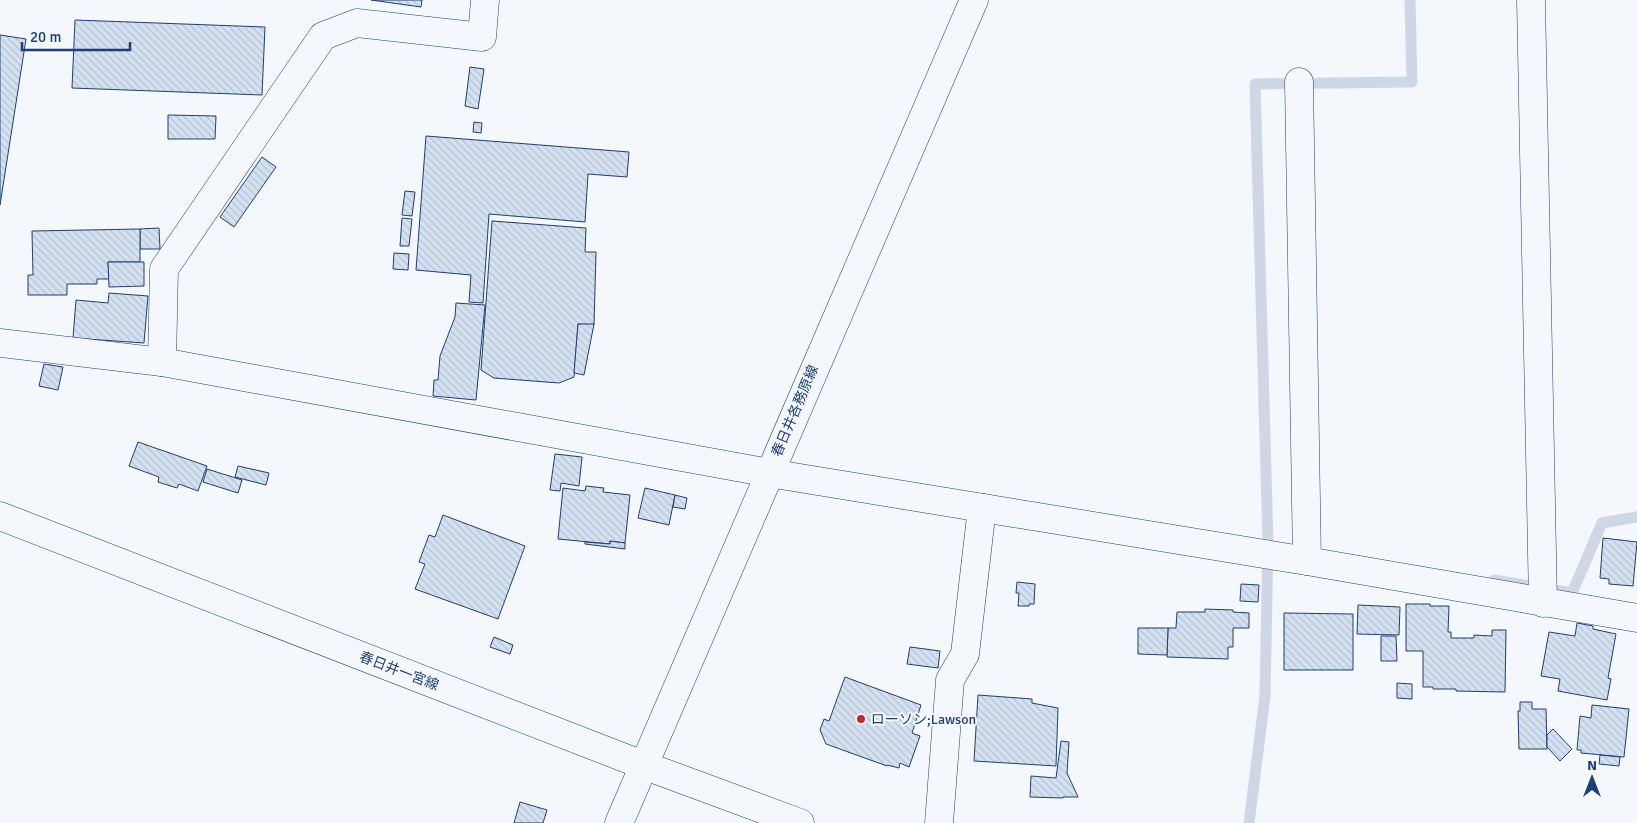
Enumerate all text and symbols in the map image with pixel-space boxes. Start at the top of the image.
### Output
scale bar [22,20,130,52]
text: 20 m [30,28,61,46]
street label: 春日井各務原線 [768,363,822,459]
street label: 春日井一宮線 [357,648,441,694]
place label: ローソン;Lawson [871,711,976,728]
marker: ローソン;Lawson [855,713,867,725]
north arrow [1567,753,1617,803]
text: N [1587,757,1597,774]

